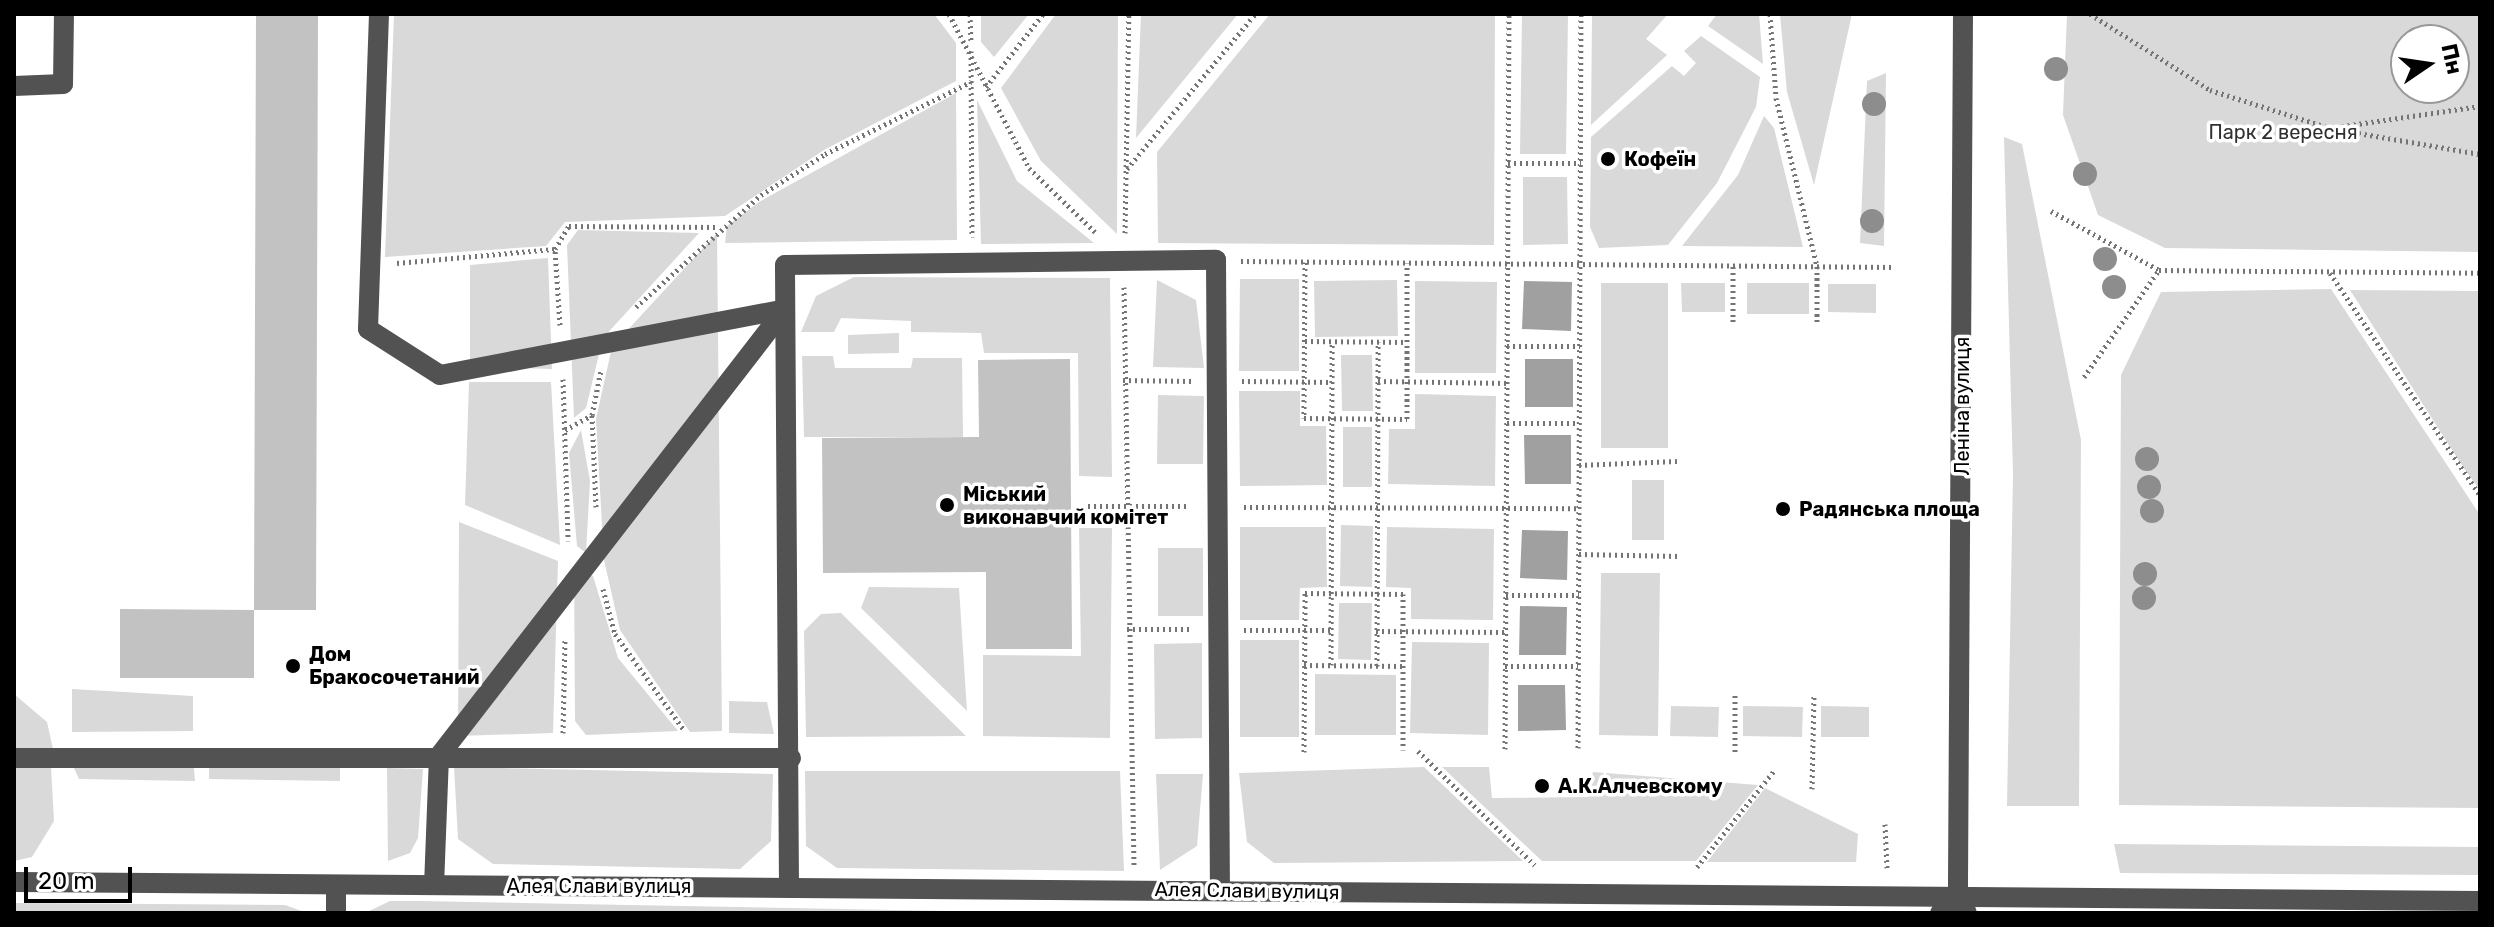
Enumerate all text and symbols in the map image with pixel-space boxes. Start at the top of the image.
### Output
north arrow [2390,24,2470,104]
text: Пн [2435,41,2469,77]
park label: Парк 2 вересня [2208,120,2358,144]
place label: Кофеїн [1624,147,1696,171]
marker: Кофеїн [1599,150,1617,168]
street label: Леніна вулиця [1950,336,1974,476]
place label: Міський виконавчий комітет [963,482,1168,529]
marker: Міський виконавчий комітет [938,496,956,514]
place label: Радянська площа [1799,497,1980,521]
marker: Радянська площа [1774,500,1792,518]
place label: Дом Бракосочетаний [309,642,480,689]
marker: Дом Бракосочетаний [284,657,302,675]
place label: А.К.Алчевскому [1558,774,1723,798]
marker: А.К.Алчевскому [1533,777,1551,795]
scale bar [28,851,136,901]
text: 20 m [38,867,95,895]
street label: Алея Слави вулиця [507,874,691,898]
street label: Алея Слави вулиця [1154,877,1340,905]

